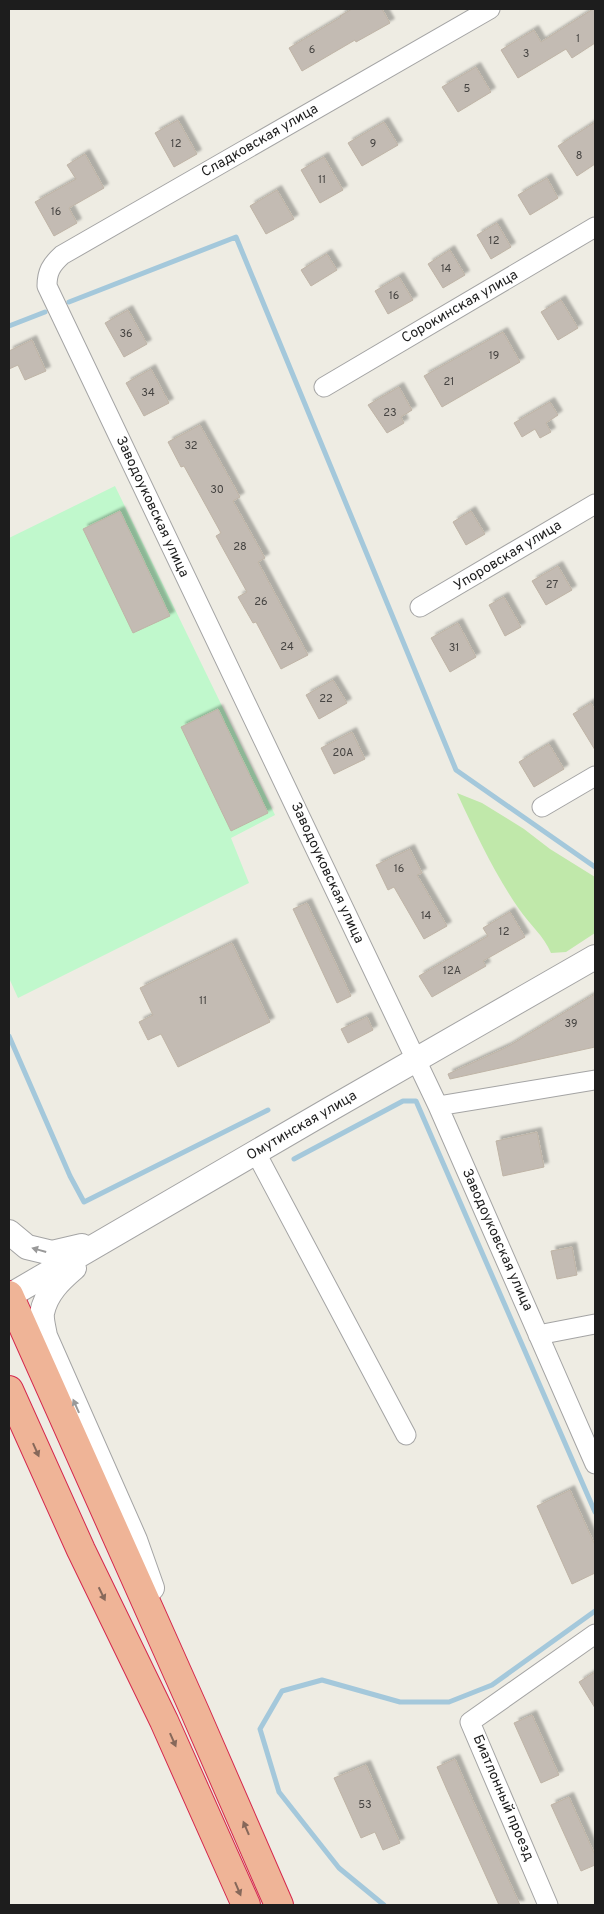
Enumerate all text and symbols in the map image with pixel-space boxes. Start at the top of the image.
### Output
house number: 1 [576,32,580,46]
house number: 6 [309,43,315,57]
house number: 3 [523,47,529,61]
house number: 5 [464,82,471,96]
street label: Сладковская улица [199,101,321,181]
house number: 12 [171,137,181,151]
house number: 9 [370,137,376,151]
house number: 8 [576,149,582,163]
house number: 11 [318,173,326,187]
house number: 16 [51,205,61,219]
house number: 12 [489,234,499,248]
house number: 14 [441,262,452,276]
street label: Сорокинская улица [399,267,521,347]
house number: 16 [389,289,399,303]
house number: 36 [119,327,133,341]
house number: 19 [489,349,499,363]
house number: 21 [444,375,454,389]
house number: 34 [141,386,155,400]
house number: 23 [383,406,397,420]
street label: Заводоуковская улица [112,434,192,580]
house number: 32 [184,439,198,453]
house number: 30 [210,483,224,497]
street label: Упоровская улица [451,517,565,595]
house number: 28 [233,540,247,554]
house number: 27 [546,578,558,592]
house number: 26 [254,595,268,609]
house number: 24 [280,640,294,654]
house number: 31 [449,641,459,655]
house number: 22 [319,692,333,706]
house number: 20А [333,746,353,760]
street label: Заводоуковская улица [287,800,367,946]
house number: 16 [394,862,404,876]
house number: 14 [421,909,432,923]
house number: 12 [499,925,509,939]
house number: 12А [443,964,461,978]
house number: 11 [199,994,207,1008]
house number: 39 [565,1017,577,1031]
street label: Омутинская улица [244,1088,360,1164]
street label: Заводоуковская улица [458,1166,536,1314]
one-way arrow [31,1246,47,1254]
one-way arrow [71,1399,79,1413]
one-way arrow [32,1443,40,1457]
one-way arrow [99,1587,107,1601]
street label: Биатлонный проезд [469,1732,537,1864]
one-way arrow [169,1733,177,1747]
house number: 53 [358,1798,372,1812]
one-way arrow [241,1821,249,1835]
one-way arrow [235,1882,243,1896]

